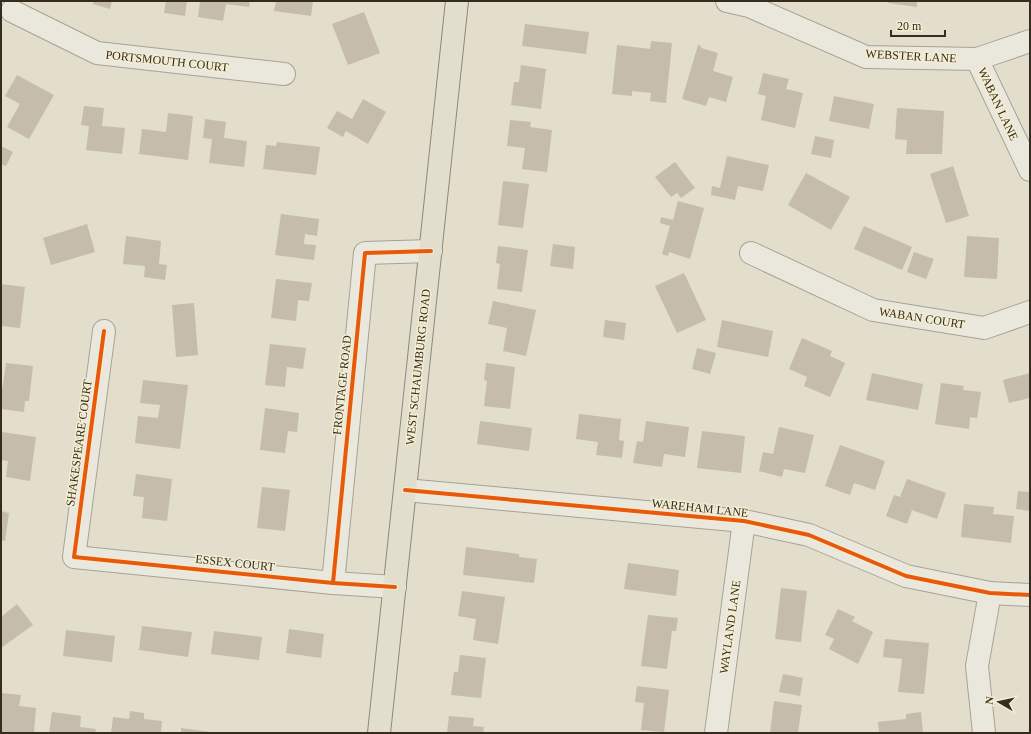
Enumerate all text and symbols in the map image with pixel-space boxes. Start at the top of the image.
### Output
scale bar [891,12,945,38]
text: 20 m [897,19,922,33]
street label: WEBSTER LANE [865,47,957,65]
street label: PORTSMOUTH COURT [105,48,230,74]
street label: WABAN LANE [975,65,1021,143]
street label: WEST SCHAUMBURG ROAD [403,288,433,446]
street label: WABAN COURT [878,304,967,332]
street label: FRONTAGE ROAD [330,334,354,435]
street label: SHAKESPEARE COURT [63,378,95,507]
street label: WAREHAM LANE [651,496,749,520]
street label: ESSEX COURT [195,552,276,574]
street label: WAYLAND LANE [716,579,744,675]
north arrow [979,682,1019,722]
text: N [983,696,996,705]

